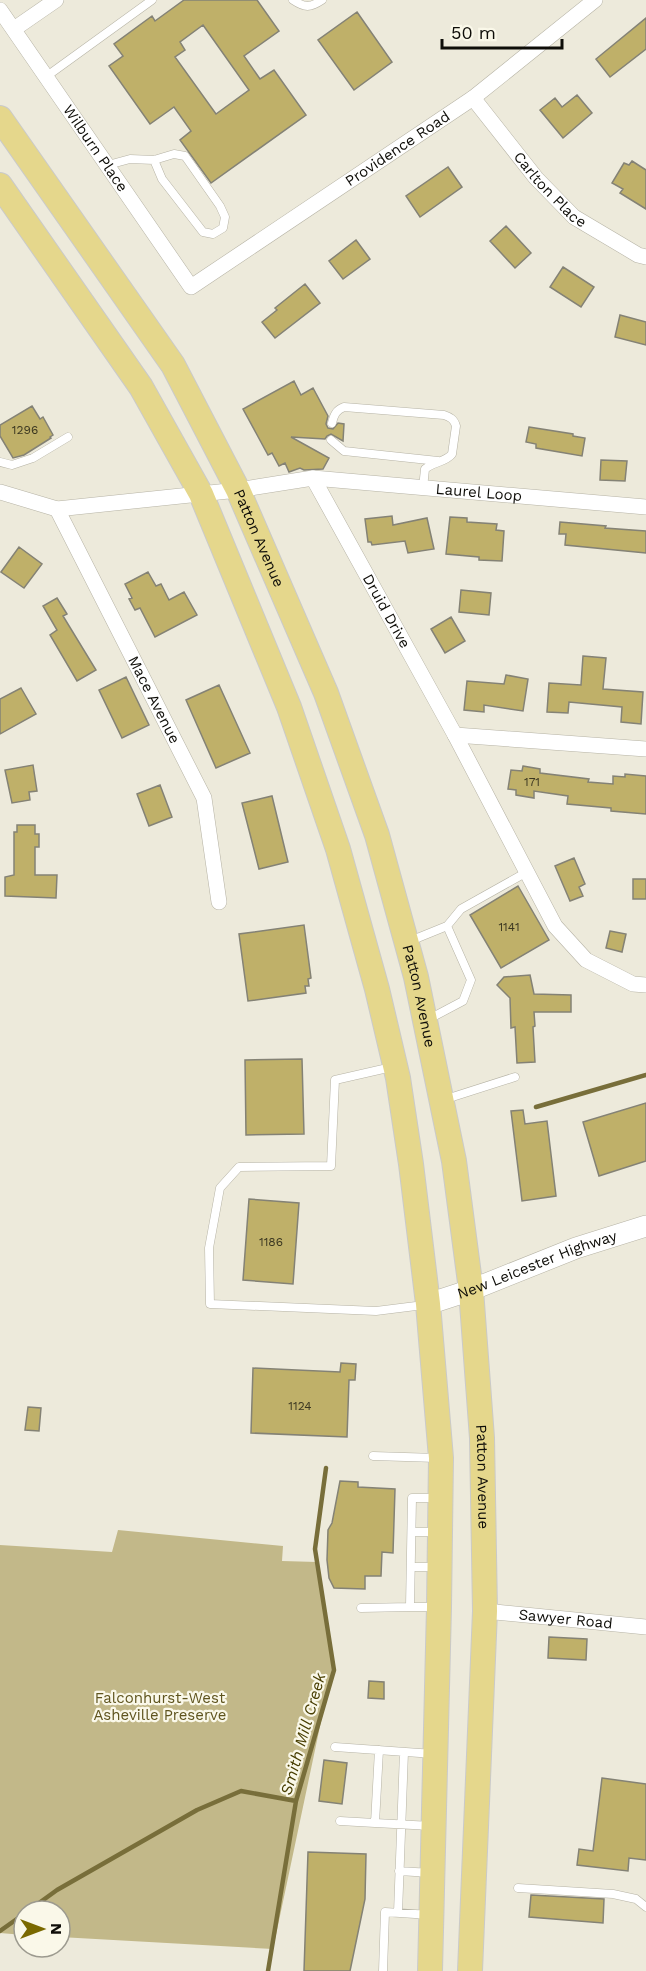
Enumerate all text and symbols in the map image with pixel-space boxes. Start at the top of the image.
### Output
scale bar [442,12,562,50]
text: 50 m [451,22,496,43]
street label: Wilburn Place [59,101,132,195]
street label: Providence Road [342,107,453,190]
street label: Carlton Place [510,148,590,231]
house number: 1296 [12,423,38,437]
street label: Laurel Loop [435,480,523,505]
street label: Patton Avenue [230,487,288,590]
street label: Druid Drive [359,571,414,651]
street label: Mace Avenue [124,653,184,747]
house number: 171 [524,775,540,789]
house number: 1141 [498,920,520,934]
street label: Patton Avenue [399,943,439,1049]
street label: New Leicester Highway [455,1227,619,1303]
house number: 1186 [259,1235,283,1249]
house number: 1124 [288,1399,312,1413]
street label: Patton Avenue [472,1424,493,1529]
street label: Sawyer Road [518,1605,613,1633]
water label: Smith Mill Creek [276,1669,330,1797]
park label: Falconhurst-West Asheville Preserve [93,1689,227,1724]
north arrow [12,1899,72,1959]
text: N [47,1923,66,1935]

